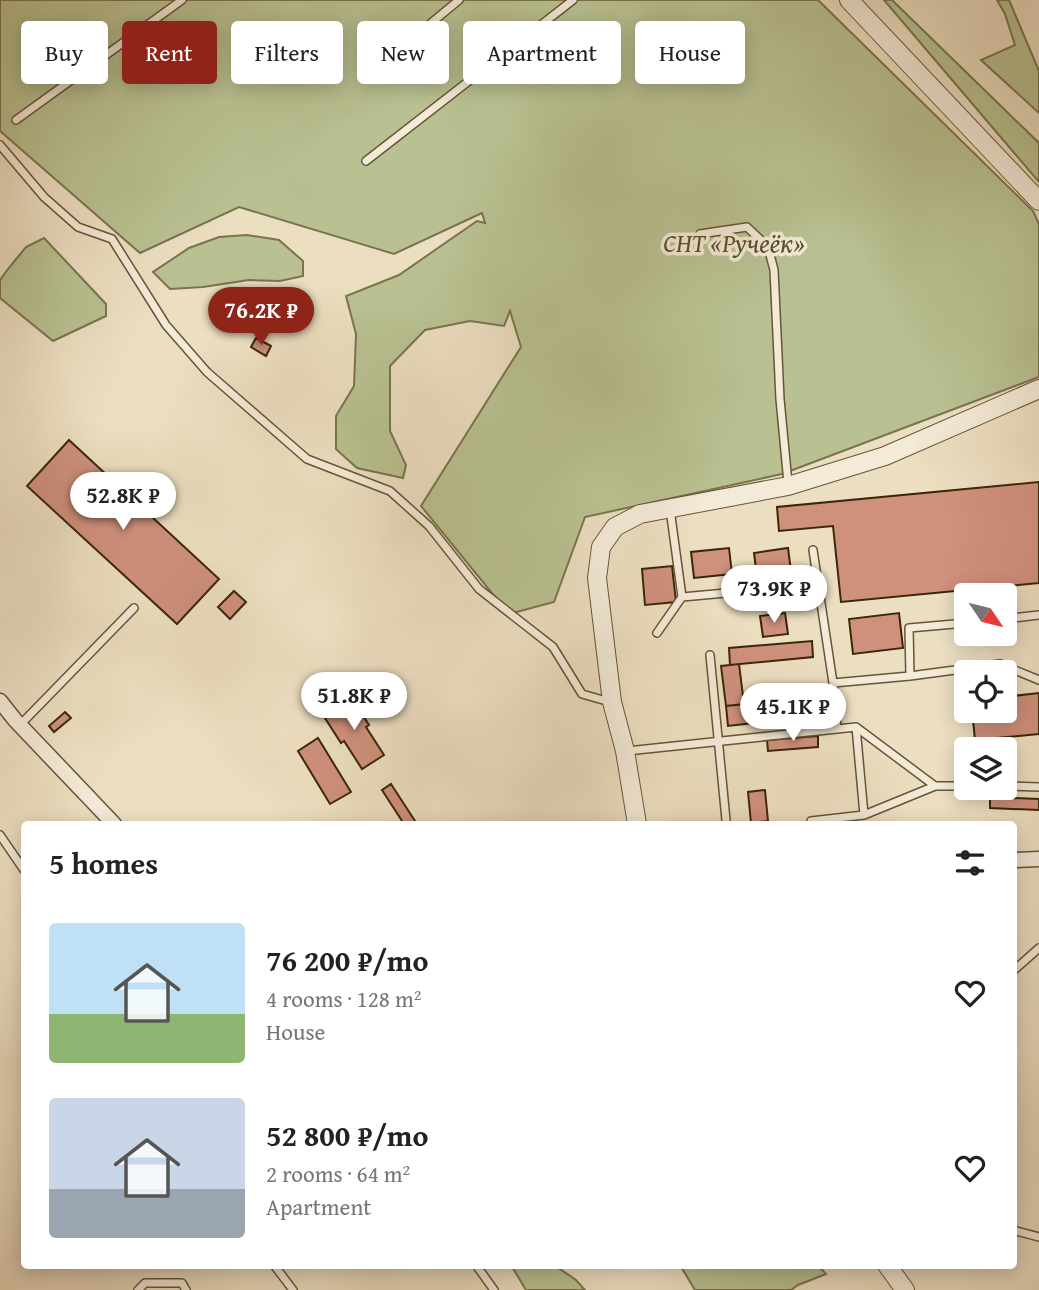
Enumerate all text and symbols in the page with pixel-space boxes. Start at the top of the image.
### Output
chip: Buy [21,21,108,84]
chip: Rent [122,21,217,84]
chip: Filters [231,21,343,84]
chip: New [357,21,449,84]
chip: Apartment [463,21,621,84]
chip: House [635,21,745,84]
park label: СНТ «Ручеёк» [663,223,805,262]
pin: 76.2K ₽ [196,288,326,347]
text: 76.2K ₽ [224,293,298,326]
pin: 52.8K ₽ [58,472,188,532]
text: 52.8K ₽ [86,478,160,511]
pin: 73.9K ₽ [709,566,839,625]
text: 73.9K ₽ [737,571,811,604]
north arrow [954,583,1017,646]
map controls [954,583,1017,800]
button: locate [954,660,1017,723]
pin: 51.8K ₽ [289,672,419,732]
text: 51.8K ₽ [317,678,391,711]
pin: 45.1K ₽ [728,684,858,743]
text: 45.1K ₽ [756,689,830,722]
button: layers [954,737,1017,800]
text: 5 homes [49,841,158,885]
icon: filters [951,844,989,882]
text: 76 200 ₽/mo [266,938,429,982]
icon: home [105,951,189,1035]
icon: heart [951,974,989,1012]
text: 4 rooms · 128 m² [266,982,421,1015]
text: House [266,1015,325,1048]
text: 52 800 ₽/mo [266,1113,429,1157]
icon: home [105,1126,189,1210]
icon: heart [951,1149,989,1187]
text: 2 rooms · 64 m² [266,1157,410,1190]
text: Apartment [266,1190,371,1223]

